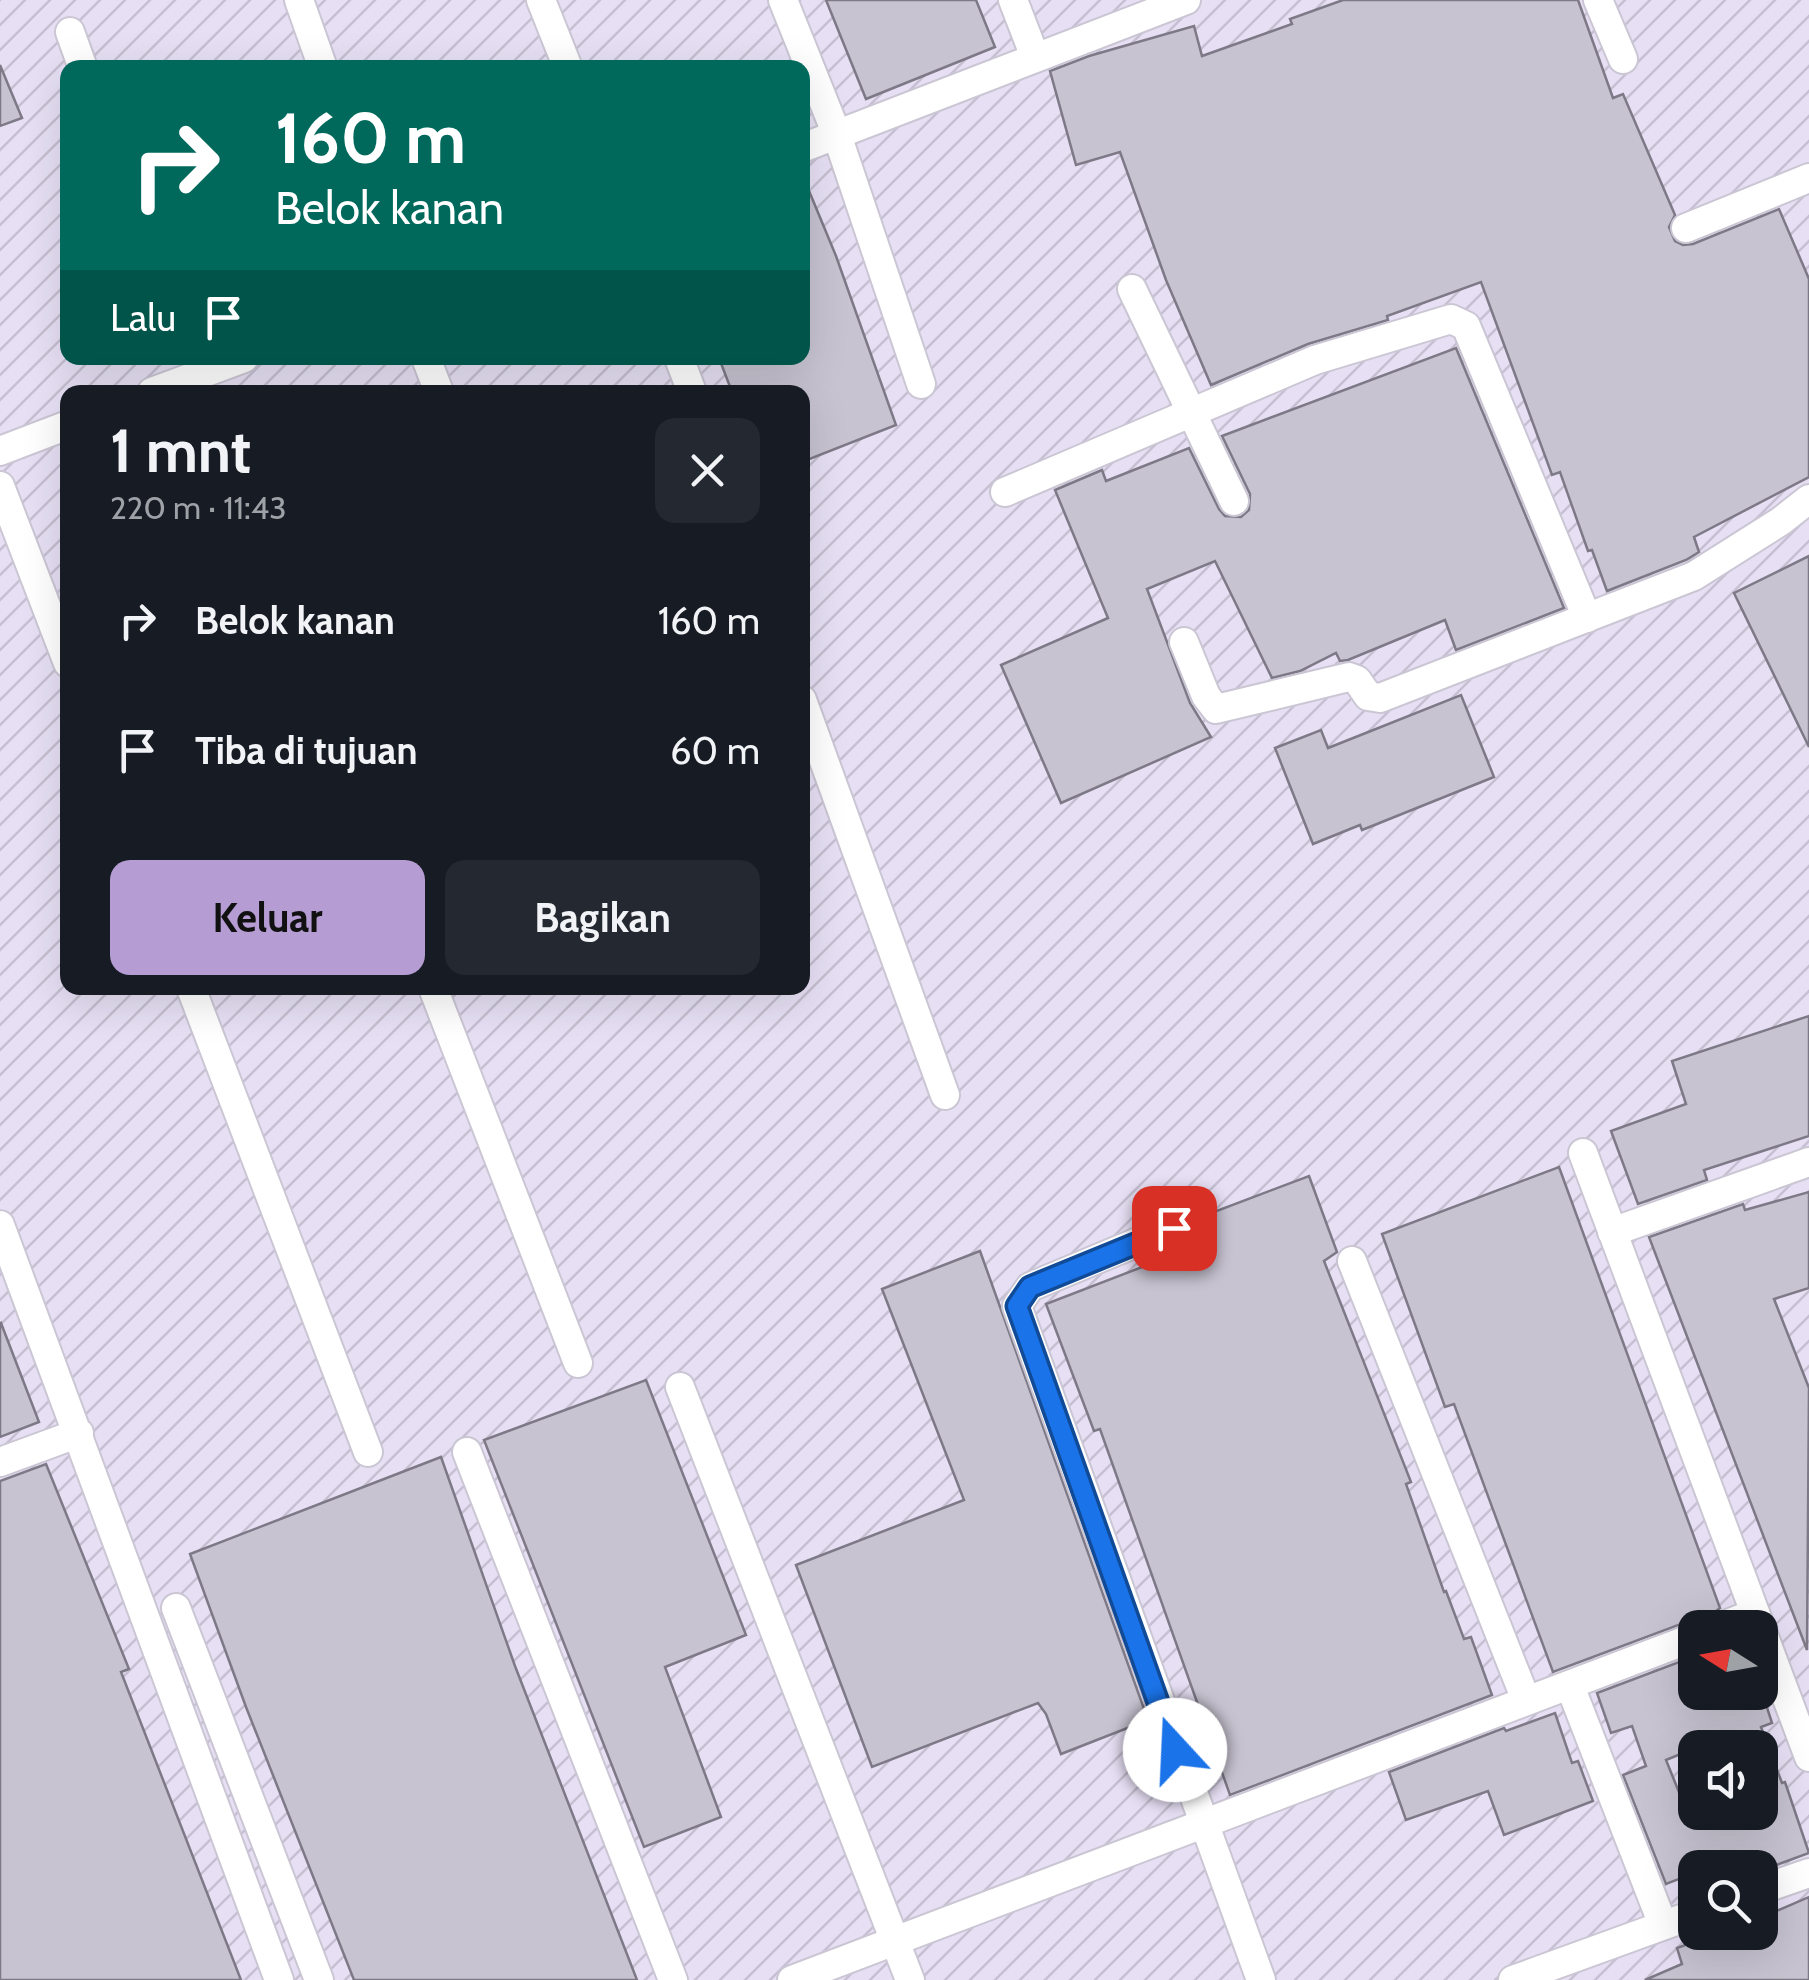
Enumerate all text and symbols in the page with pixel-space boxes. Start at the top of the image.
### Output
text: 160 m [275,95,466,181]
icon: right [110,100,240,230]
text: Belok kanan [275,181,504,235]
icon: arrive [196,290,251,345]
text: Lalu [110,294,176,341]
text: 1 mnt [110,414,251,487]
button: close [655,418,760,523]
text: 220 m · 11:43 [110,488,286,527]
icon: right [110,593,165,648]
text: Belok kanan [195,597,395,644]
text: 160 m [658,597,760,644]
icon: arrive [110,723,165,778]
text: Tiba di tujuan [195,727,417,774]
text: 60 m [670,727,760,774]
button: Keluar [110,860,425,975]
button: Bagikan [445,860,760,975]
pin [1132,1186,1217,1271]
icon: arrive [1147,1201,1202,1256]
north arrow [1678,1610,1778,1710]
map controls [1678,1610,1778,1950]
position arrow [1123,1698,1227,1802]
button: sound [1678,1730,1778,1830]
button: search [1678,1850,1778,1950]

